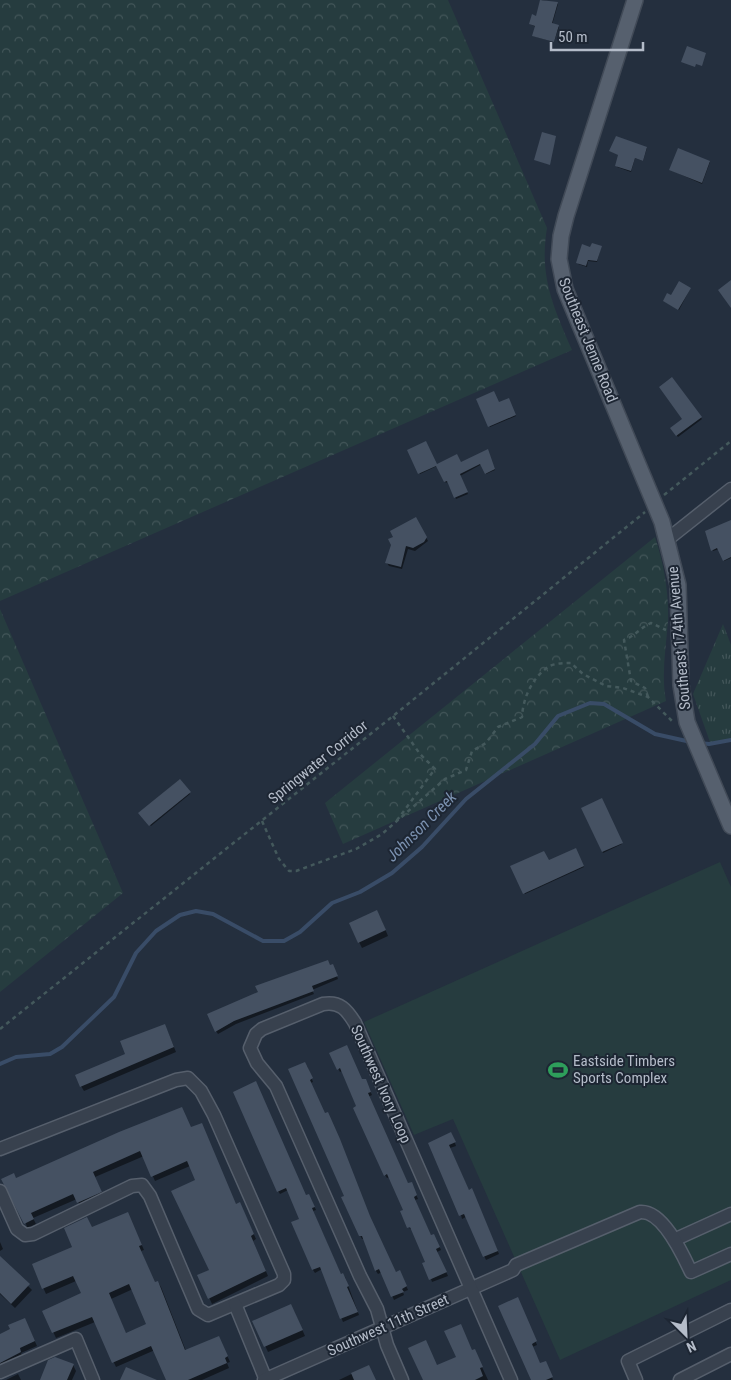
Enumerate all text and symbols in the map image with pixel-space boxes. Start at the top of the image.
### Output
scale bar [551,20,644,52]
text: 50 m [558,28,588,46]
street label: Southeast Jenne Road [555,275,621,405]
street label: Southeast 174th Avenue [664,566,694,710]
street label: Springwater Corridor [265,716,372,808]
water label: Johnson Creek [382,787,461,865]
street label: Southwest Ivory Loop [347,1022,415,1146]
place label: Eastside Timbers Sports Complex [573,1052,675,1087]
sports icon: Eastside Timbers Sports Complex [547,1059,569,1081]
street label: Southwest 11th Street [325,1290,451,1360]
north arrow [661,1310,711,1360]
text: N [684,1338,698,1356]

